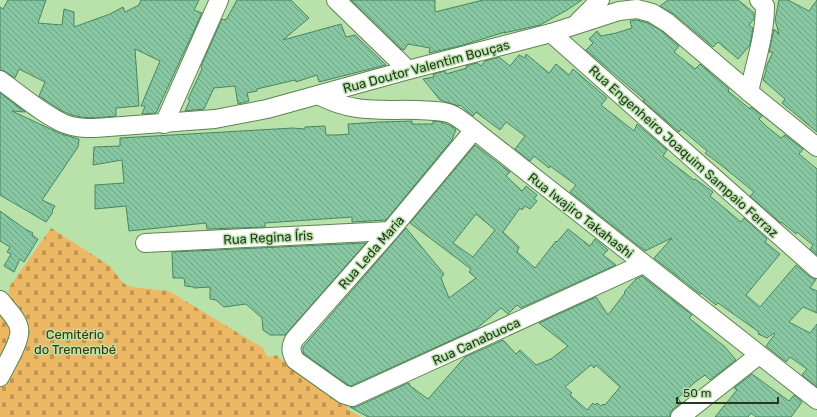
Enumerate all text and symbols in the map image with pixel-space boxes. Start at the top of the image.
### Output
street label: Rua Doutor Valentim Bouças [341,37,512,96]
street label: Rua Engenheiro Joaquim Sampaio Ferraz [585,62,782,241]
street label: Rua Iwajiro Takahashi [525,170,636,261]
street label: Rua Leda Maria [336,213,407,292]
street label: Rua Regina Íris [223,228,314,248]
street label: Rua Canabuoca [430,315,522,368]
park label: Cemitério do Tremembé [34,327,116,357]
scale bar [677,379,778,405]
text: 50 m [683,386,711,400]

